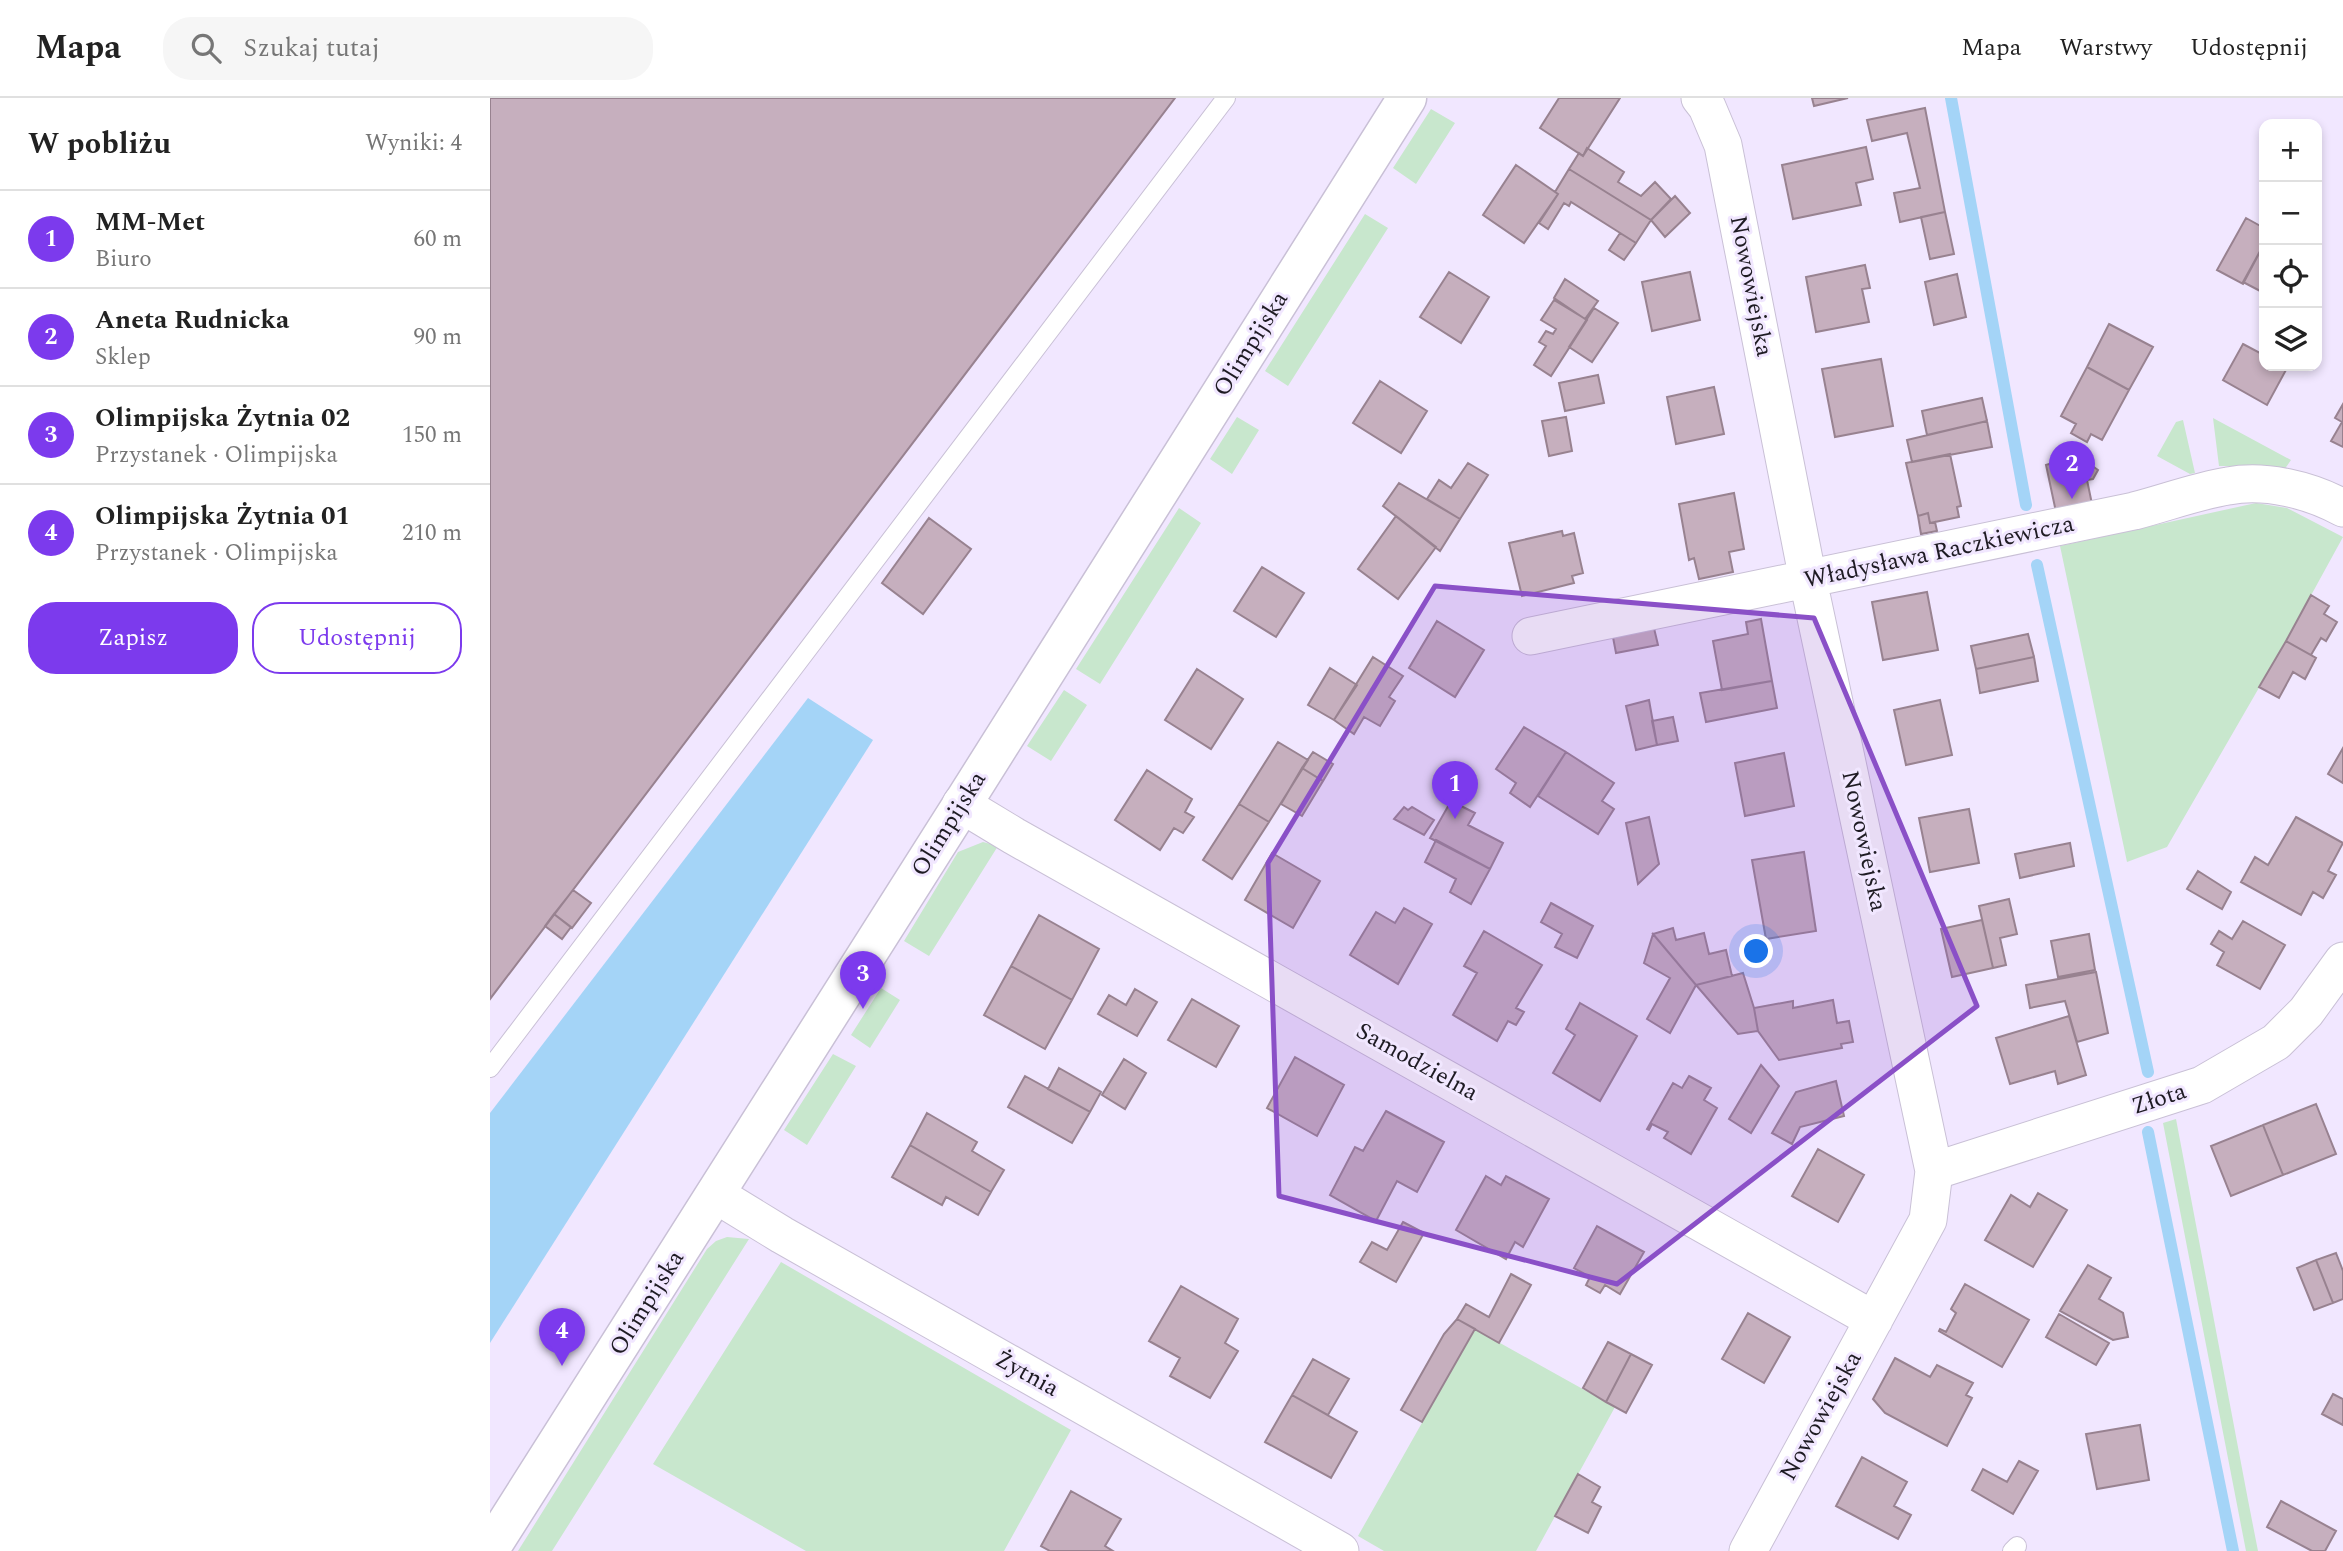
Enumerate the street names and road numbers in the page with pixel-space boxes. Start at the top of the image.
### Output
street label: Nowowiejska [1720,212,1782,360]
street label: Olimpijska [1204,284,1298,404]
street label: Władysława Raczkiewicza [1801,506,2078,598]
street label: Olimpijska [902,764,996,884]
street label: Nowowiejska [1832,767,1897,915]
street label: Samodzielna [1349,1013,1485,1111]
street label: Złota [2127,1073,2191,1125]
street label: Olimpijska [600,1243,694,1363]
street label: Żytnia [988,1342,1066,1407]
street label: Nowowiejska [1771,1344,1872,1487]

